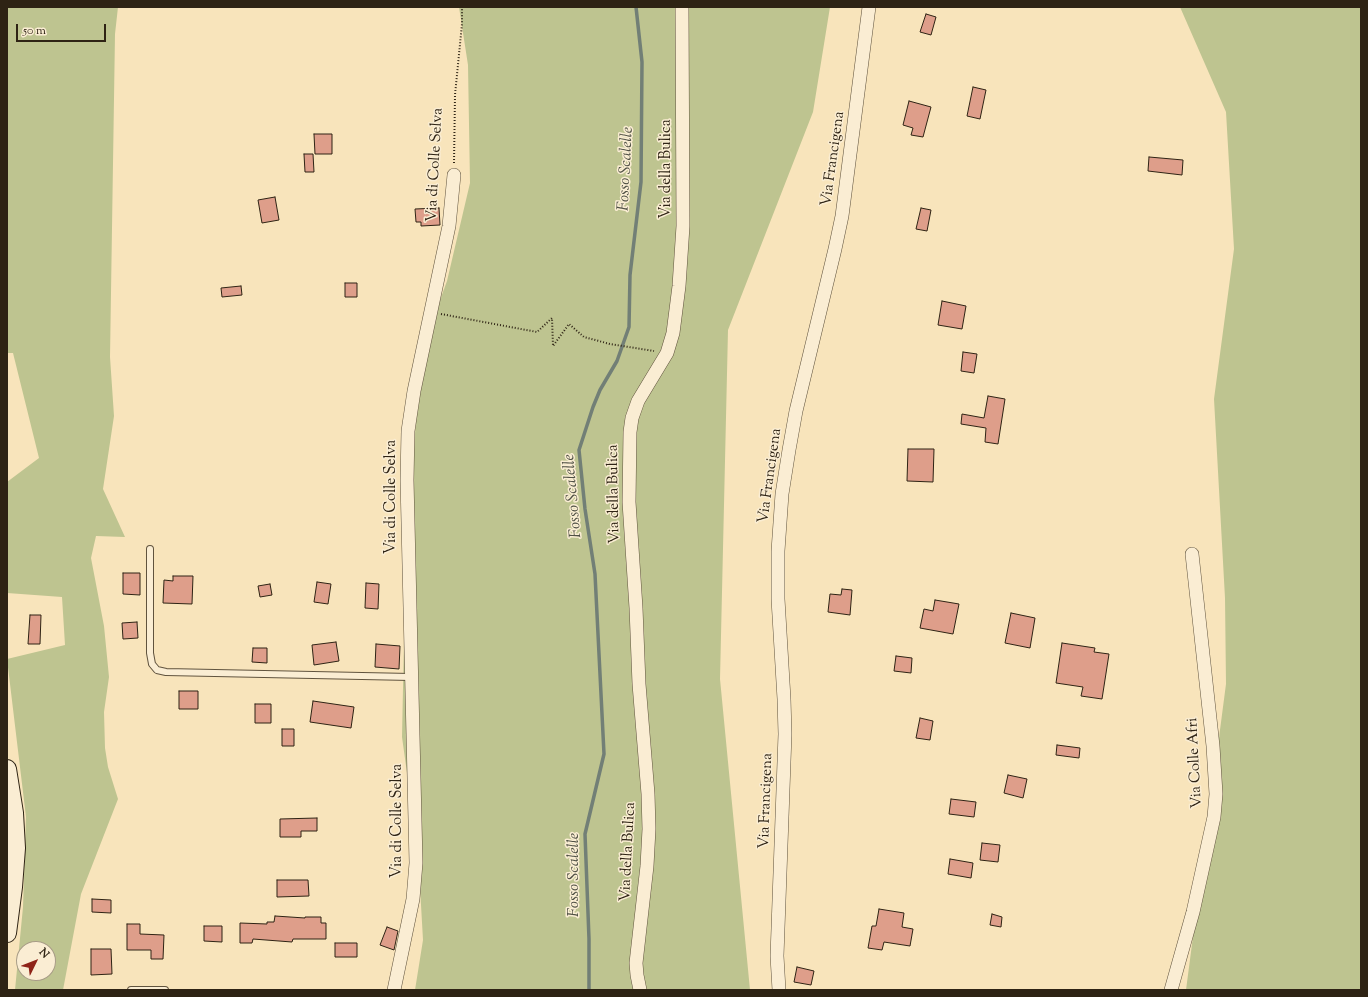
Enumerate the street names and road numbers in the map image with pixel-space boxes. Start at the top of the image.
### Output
street label: Via di Colle Selva [424,107,448,223]
street label: Via Francigena [818,110,850,208]
street label: Via della Bulica [658,119,676,219]
street label: Via Francigena [755,427,787,525]
street label: Via di Colle Selva [383,440,401,554]
street label: Via della Bulica [605,444,625,544]
street label: Via Colle Afri [1185,717,1207,809]
street label: Via Francigena [756,753,778,849]
street label: Via di Colle Selva [389,764,407,878]
street label: Via della Bulica [617,802,641,902]

